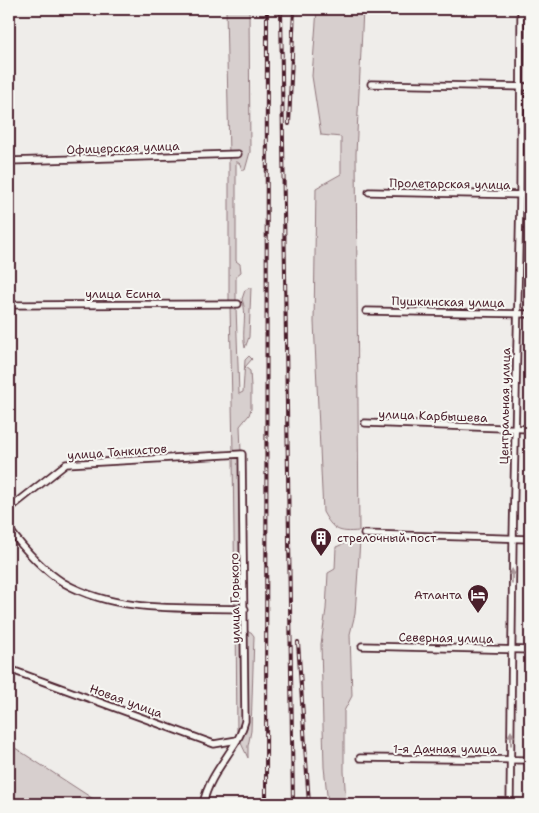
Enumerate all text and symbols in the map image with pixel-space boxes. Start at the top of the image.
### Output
street label: Офицерская улица [66,138,180,158]
street label: Пролетарская улица [389,175,511,193]
street label: улица Есина [85,286,161,302]
street label: Пушкинская улица [391,293,505,311]
street label: Центральная улица [496,347,514,465]
street label: улица Карбышева [378,406,488,426]
street label: улица Танкистов [67,441,167,463]
building icon: стрелочный пост [309,526,333,557]
place label: стрелочный пост [337,530,437,546]
street label: улица Горького [226,553,244,643]
one-way arrow [508,567,516,583]
hotel icon: Атланта [466,583,490,614]
place label: Атланта [414,587,463,603]
street label: Северная улица [398,629,494,647]
street label: Новая улица [87,680,165,722]
one-way arrow [507,730,515,746]
street label: 1-я Дачная улица [393,741,498,757]

